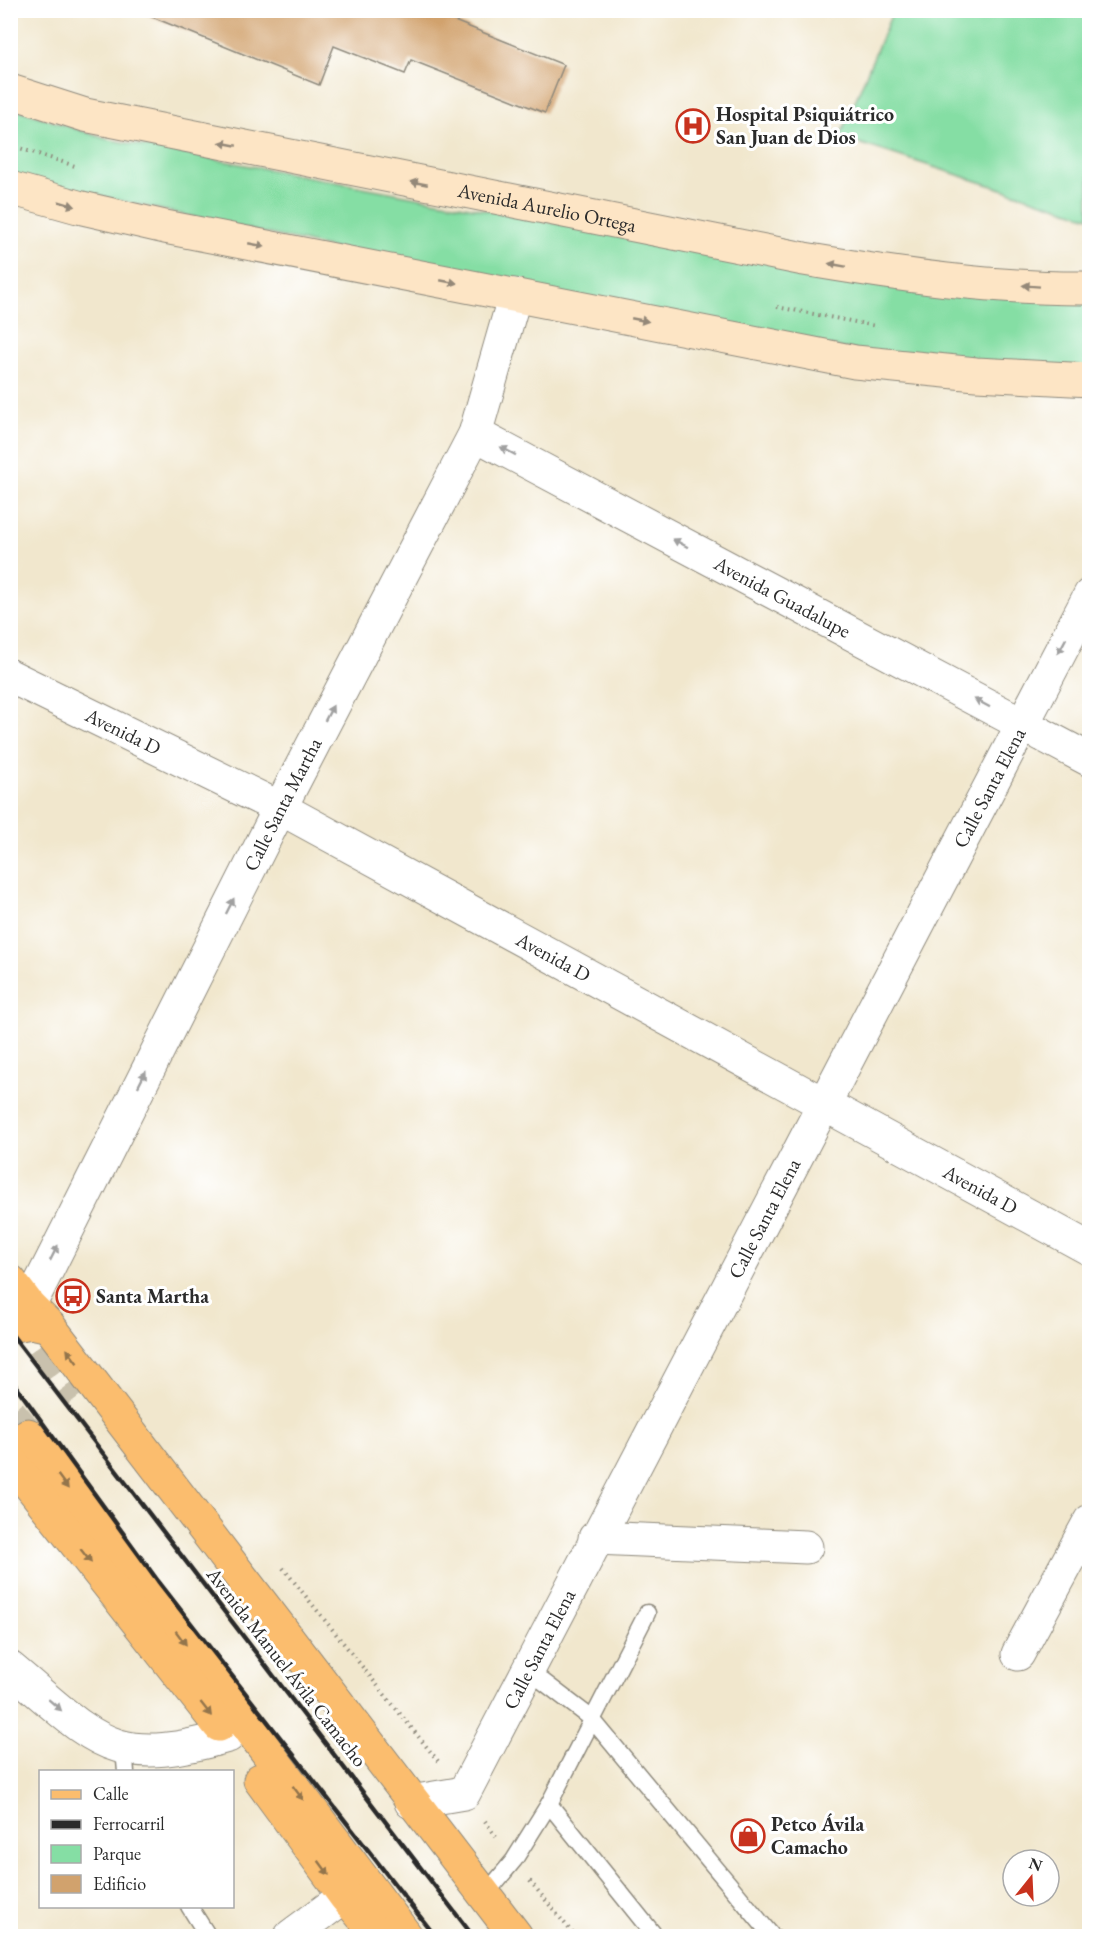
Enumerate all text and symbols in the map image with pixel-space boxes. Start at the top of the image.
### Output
place label: Hospital Psiquiátrico San Juan de Dios [716,101,894,150]
hospital icon: Hospital Psiquiátrico San Juan de Dios [675,108,711,144]
one-way arrow [219,139,238,148]
street label: Avenida Aurelio Ortega [455,177,639,238]
one-way arrow [410,178,429,187]
one-way arrow [58,200,76,209]
one-way arrow [248,241,267,250]
one-way arrow [828,260,847,269]
one-way arrow [439,278,458,287]
one-way arrow [1022,282,1041,291]
one-way arrow [631,316,650,325]
one-way arrow [499,446,516,456]
one-way arrow [671,538,688,548]
street label: Avenida Guadalupe [709,550,855,644]
one-way arrow [1057,638,1067,655]
one-way arrow [973,698,990,708]
street label: Avenida D [80,701,165,761]
one-way arrow [324,705,334,722]
street label: Calle Santa Elena [947,723,1031,852]
street label: Calle Santa Martha [237,733,327,875]
one-way arrow [225,897,235,914]
street label: Avenida D [511,926,595,988]
one-way arrow [137,1071,147,1088]
street label: Calle Santa Elena [722,1154,806,1283]
street label: Avenida D [938,1158,1022,1220]
one-way arrow [49,1245,59,1262]
bus stop icon: Santa Martha [55,1278,91,1314]
place label: Santa Martha [96,1283,209,1309]
one-way arrow [66,1348,79,1364]
one-way arrow [57,1474,70,1490]
one-way arrow [79,1548,91,1563]
street label: Avenida Manuel Ávila Camacho [200,1561,373,1772]
street label: Calle Santa Elena [497,1585,581,1714]
one-way arrow [175,1629,187,1645]
one-way arrow [47,1699,63,1712]
one-way arrow [200,1701,213,1717]
legend [39,1770,234,1908]
text: Calle [93,1782,129,1805]
one-way arrow [292,1786,304,1801]
place label: Petco Ávila Camacho [771,1811,864,1860]
text: Ferrocarril [93,1812,165,1835]
shop icon: Petco Ávila Camacho [730,1818,766,1854]
text: Parque [93,1842,141,1865]
north arrow [1001,1848,1061,1908]
text: N [1026,1852,1045,1876]
one-way arrow [318,1859,330,1875]
text: Edificio [93,1872,146,1895]

